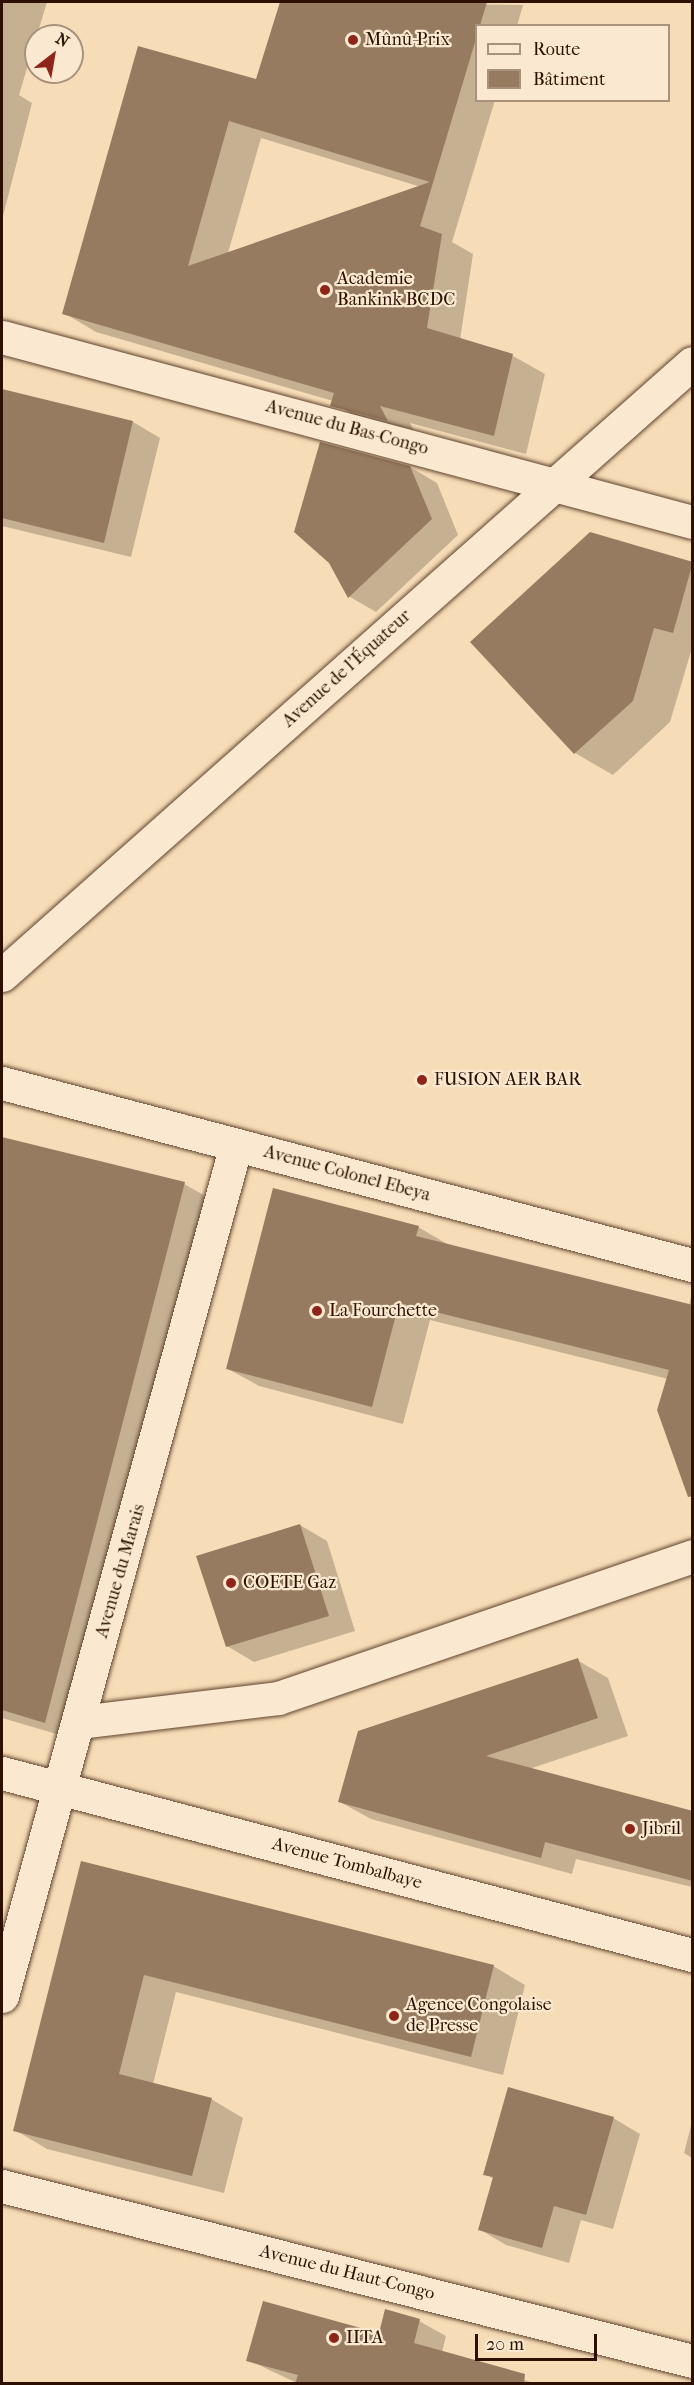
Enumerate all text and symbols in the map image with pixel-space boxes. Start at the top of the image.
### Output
north arrow [24,24,84,84]
legend [475,24,670,102]
text: N [52,29,73,51]
place label: Mûnû-Prix [365,29,450,51]
marker: Mûnû-Prix [346,33,360,47]
text: Route [533,39,580,60]
text: Bâtiment [533,69,605,90]
place label: Academie Bankink BCDC [337,269,455,312]
marker: Academie Bankink BCDC [318,283,332,297]
street label: Avenue du Bas-Congo [263,396,431,460]
street label: Avenue de l'Équateur [278,606,416,732]
place label: FUSION AER BAR [434,1069,581,1091]
marker: FUSION AER BAR [415,1073,429,1087]
street label: Avenue Colonel Ebeya [261,1141,433,1207]
place label: La Fourchette [329,1300,437,1322]
marker: La Fourchette [310,1304,324,1318]
street label: Avenue du Marais [92,1501,150,1641]
place label: COETE Gaz [243,1572,336,1594]
marker: COETE Gaz [224,1576,238,1590]
place label: Jibril [642,1818,681,1840]
marker: Jibril [623,1822,637,1836]
street label: Avenue Tombalbaye [270,1834,424,1894]
place label: Agence Congolaise de Presse [406,1995,552,2038]
marker: Agence Congolaise de Presse [387,2009,401,2023]
street label: Avenue du Haut-Congo [257,2241,437,2305]
scale bar [478,2322,600,2360]
place label: IITA [346,2327,383,2349]
marker: IITA [327,2331,341,2345]
text: 20 m [486,2334,524,2355]

